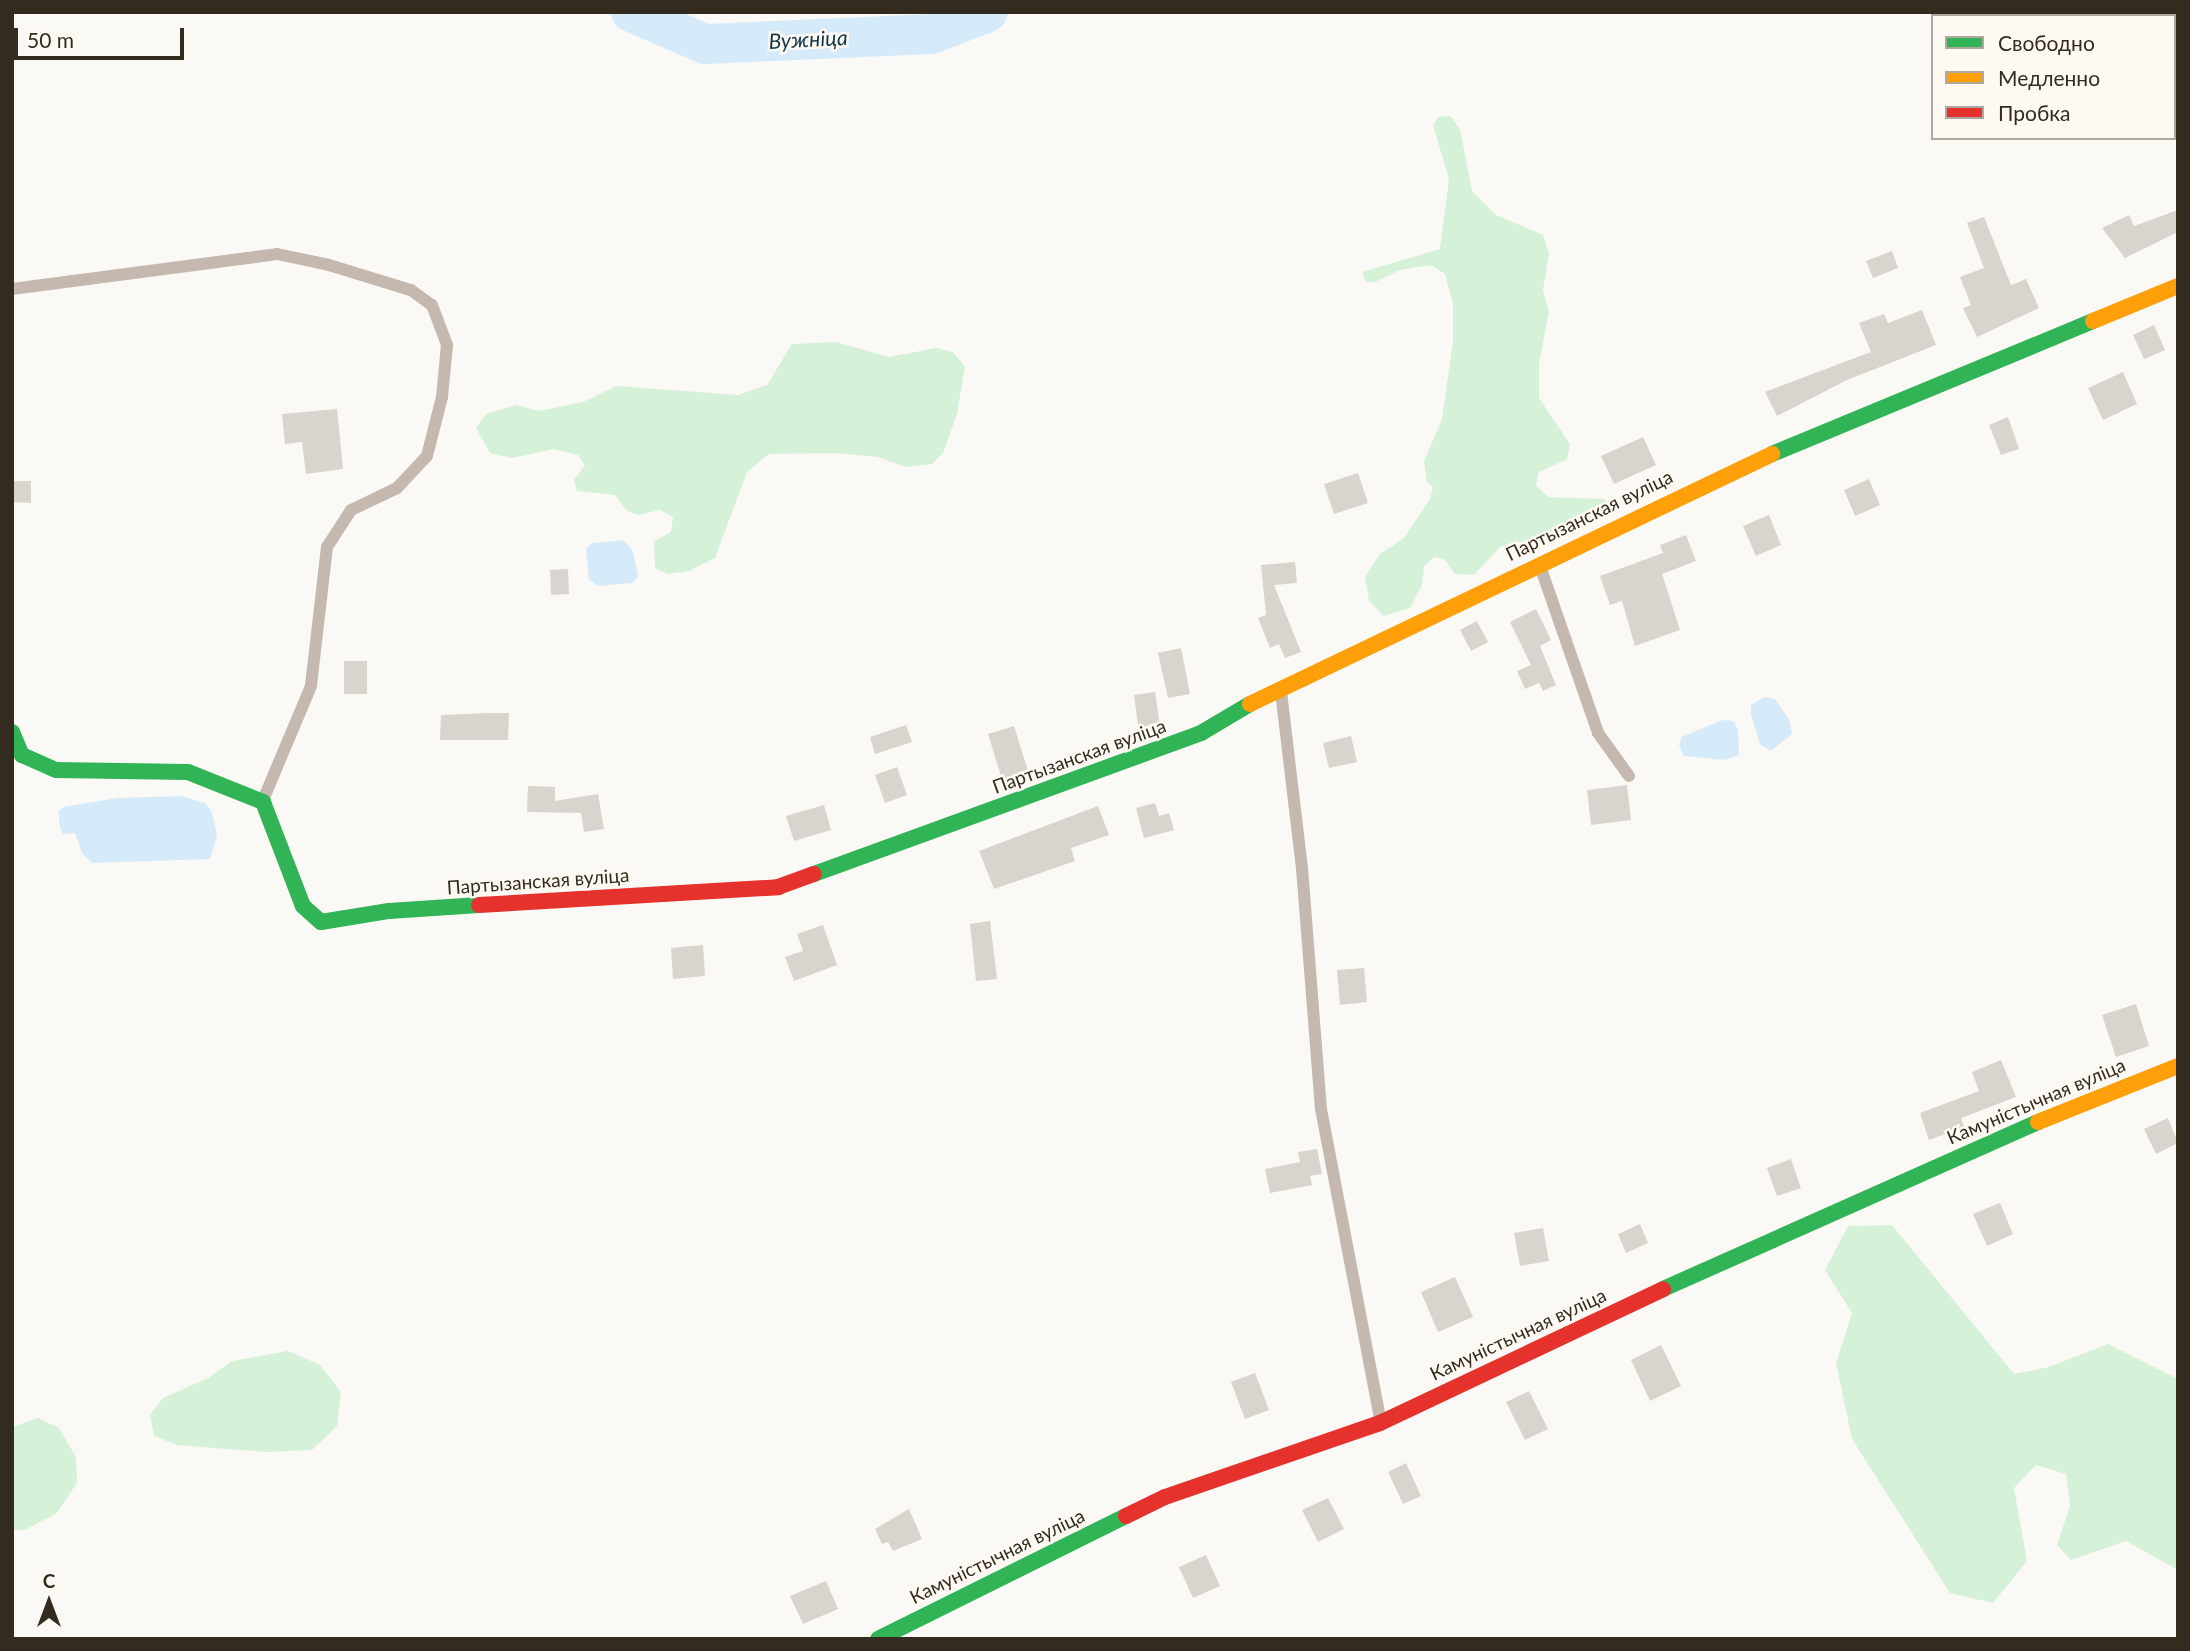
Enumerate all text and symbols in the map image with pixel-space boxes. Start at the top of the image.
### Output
scale bar [18,14,187,58]
legend [1931,14,2176,140]
water label: Вужніца [768,24,848,54]
text: 50 m [27,27,74,52]
text: Свободно [1998,30,2095,55]
text: Медленно [1998,65,2100,90]
text: Пробка [1998,100,2071,125]
street label: Партызанская вуліца [1502,465,1676,565]
street label: Партызанская вуліца [989,714,1169,798]
street label: Партызанская вуліца [446,863,630,899]
street label: Камуністычная вуліца [1943,1053,2129,1149]
street label: Камуністычная вуліца [1426,1283,1610,1385]
street label: Камуністычная вуліца [906,1504,1088,1608]
north arrow [14,1567,84,1637]
text: С [43,1569,55,1592]

